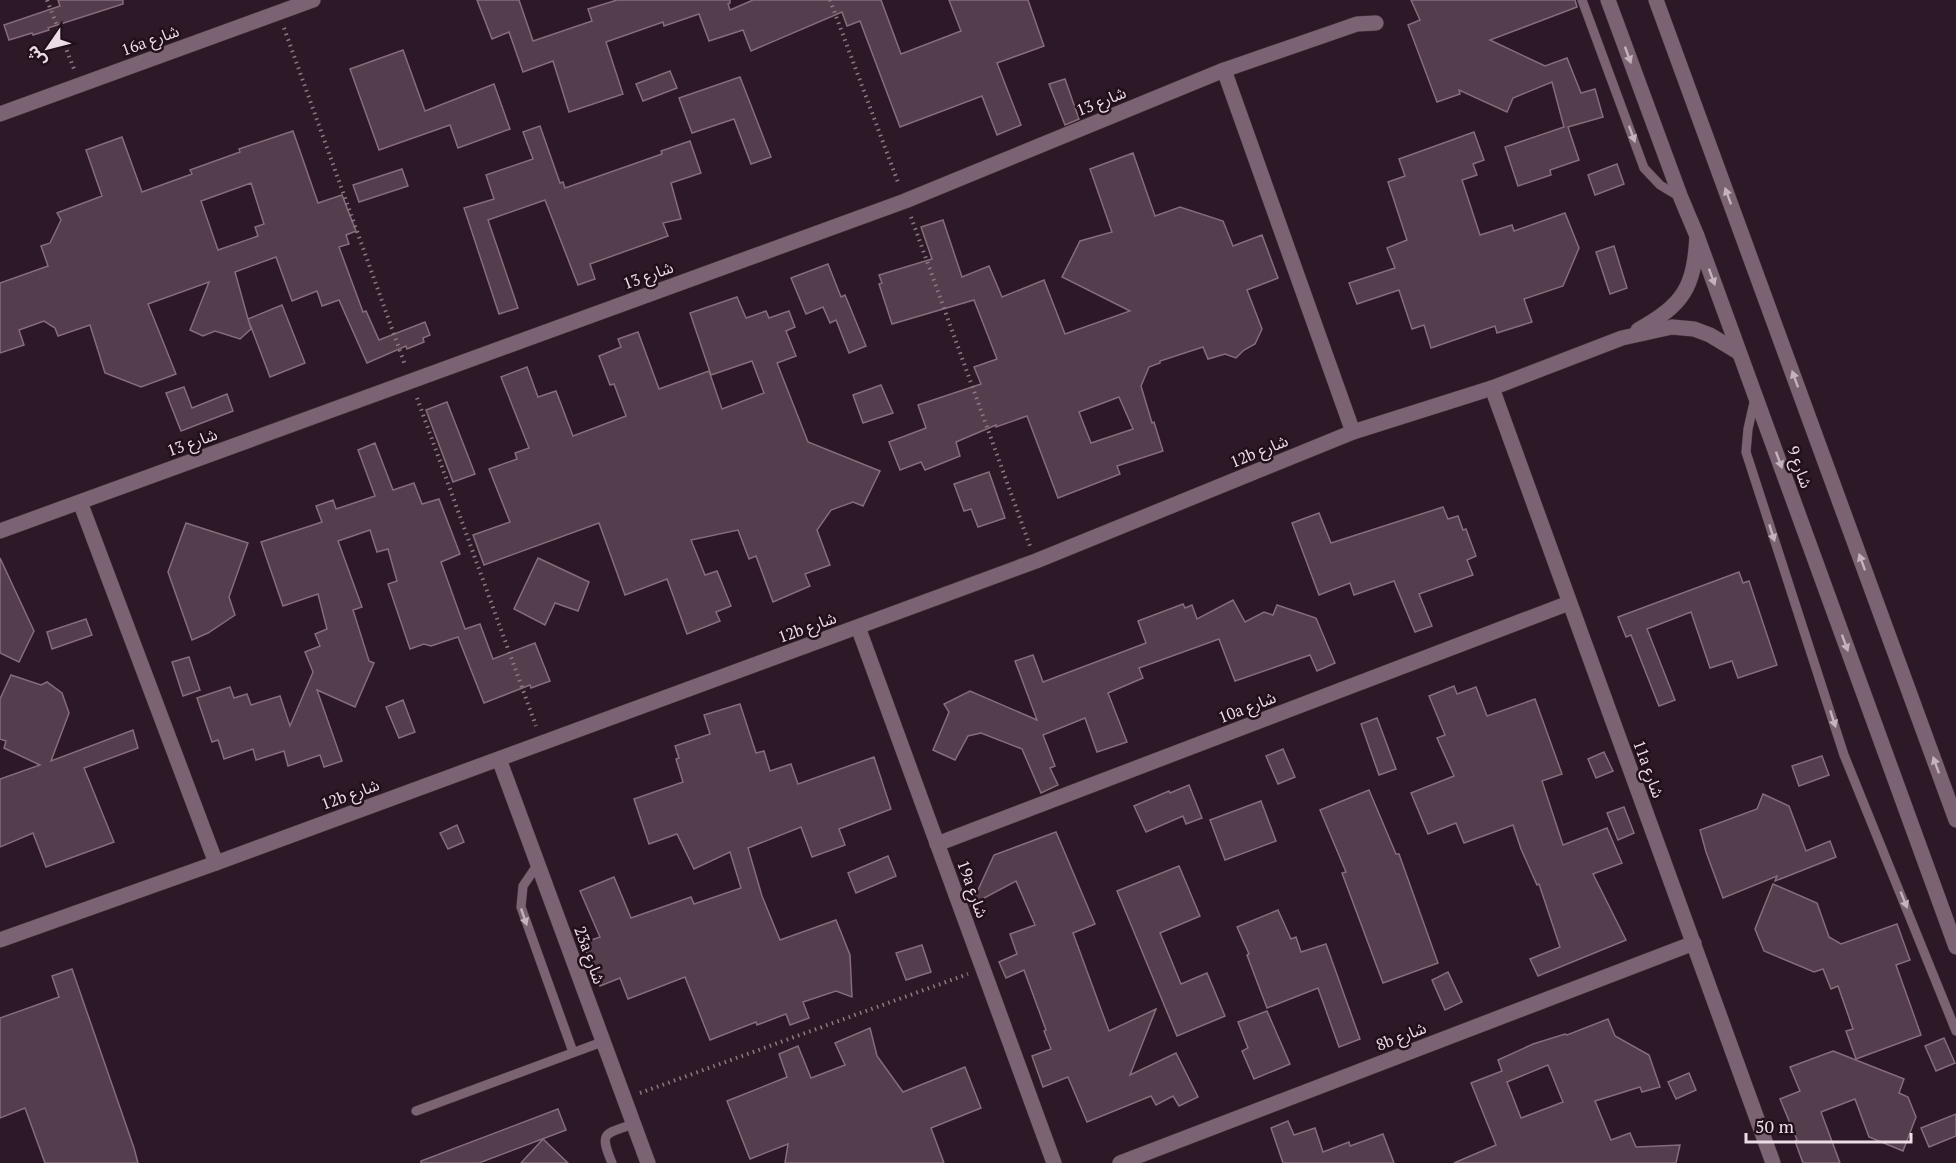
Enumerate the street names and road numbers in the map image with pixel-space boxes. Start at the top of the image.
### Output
street label: 16a شارع [118,19,183,63]
street label: شارع 13 [1073,81,1130,123]
street label: شارع 13 [620,256,677,296]
street label: شارع 13 [164,423,221,463]
street label: 12b شارع [1227,429,1292,474]
street label: شارع 9 [1780,443,1818,492]
street label: 12b شارع [775,606,840,650]
street label: 10a شارع [1215,686,1280,730]
street label: 11a شارع [1626,737,1670,802]
street label: 12b شارع [318,773,383,817]
street label: 19a شارع [950,857,994,922]
street label: 23a شارع [567,923,611,988]
street label: 8b شارع [1373,1016,1430,1058]

